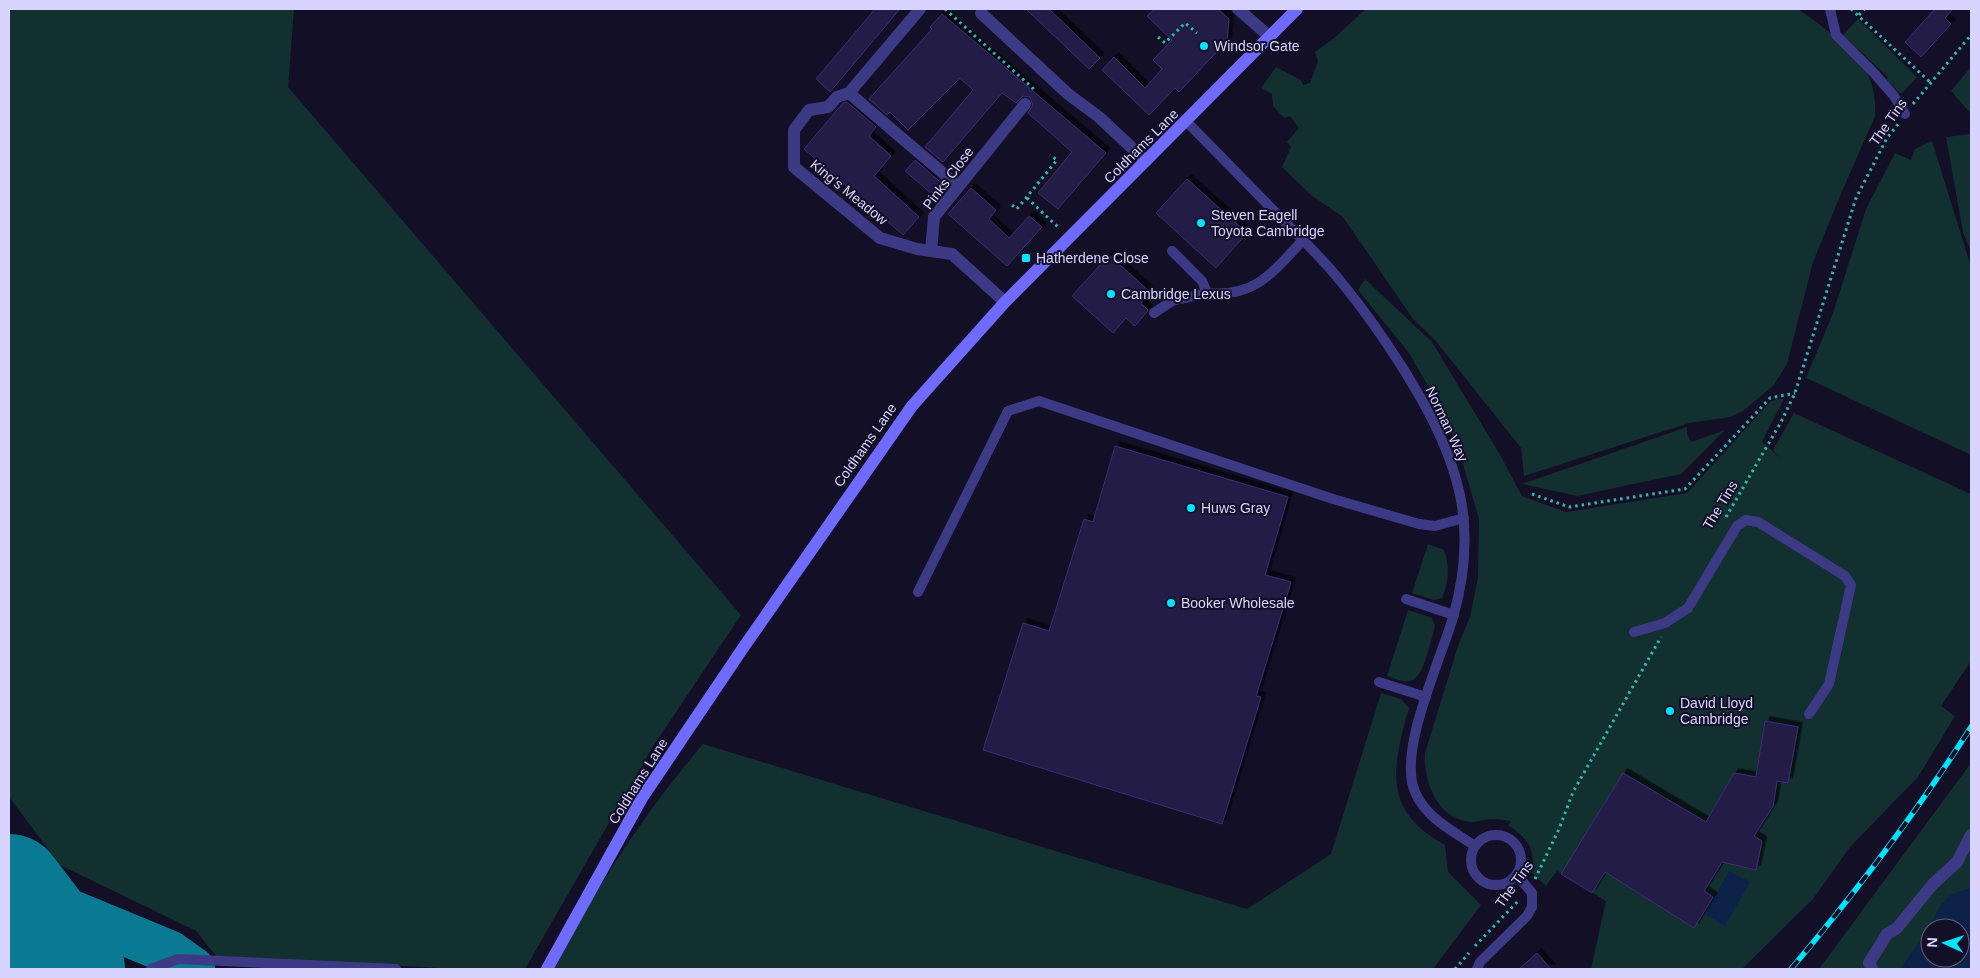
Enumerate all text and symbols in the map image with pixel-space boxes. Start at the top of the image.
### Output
place label: Windsor Gate [1214,38,1300,54]
marker: Windsor Gate [1198,40,1210,52]
street label: The Tins [1866,95,1910,149]
street label: Coldhams Lane [1101,106,1181,186]
street label: Pinks Close [919,144,977,212]
street label: King's Meadow [807,156,891,229]
place label: Steven Eagell Toyota Cambridge [1211,207,1325,239]
marker: Steven Eagell Toyota Cambridge [1195,217,1207,229]
place label: Hatherdene Close [1036,250,1149,266]
marker: Hatherdene Close [1020,252,1032,264]
place label: Cambridge Lexus [1121,286,1231,302]
marker: Cambridge Lexus [1105,288,1117,300]
street label: Norman Way [1423,384,1471,464]
street label: Coldhams Lane [830,400,900,490]
street label: The Tins [1699,478,1741,532]
place label: Huws Gray [1201,500,1270,516]
marker: Huws Gray [1185,502,1197,514]
place label: Booker Wholesale [1181,595,1295,611]
marker: Booker Wholesale [1165,597,1177,609]
place label: David Lloyd Cambridge [1680,695,1753,727]
marker: David Lloyd Cambridge [1664,705,1676,717]
street label: Coldhams Lane [605,735,671,827]
street label: The Tins [1492,858,1536,910]
north arrow [1920,918,1970,968]
text: N [1924,937,1940,948]

